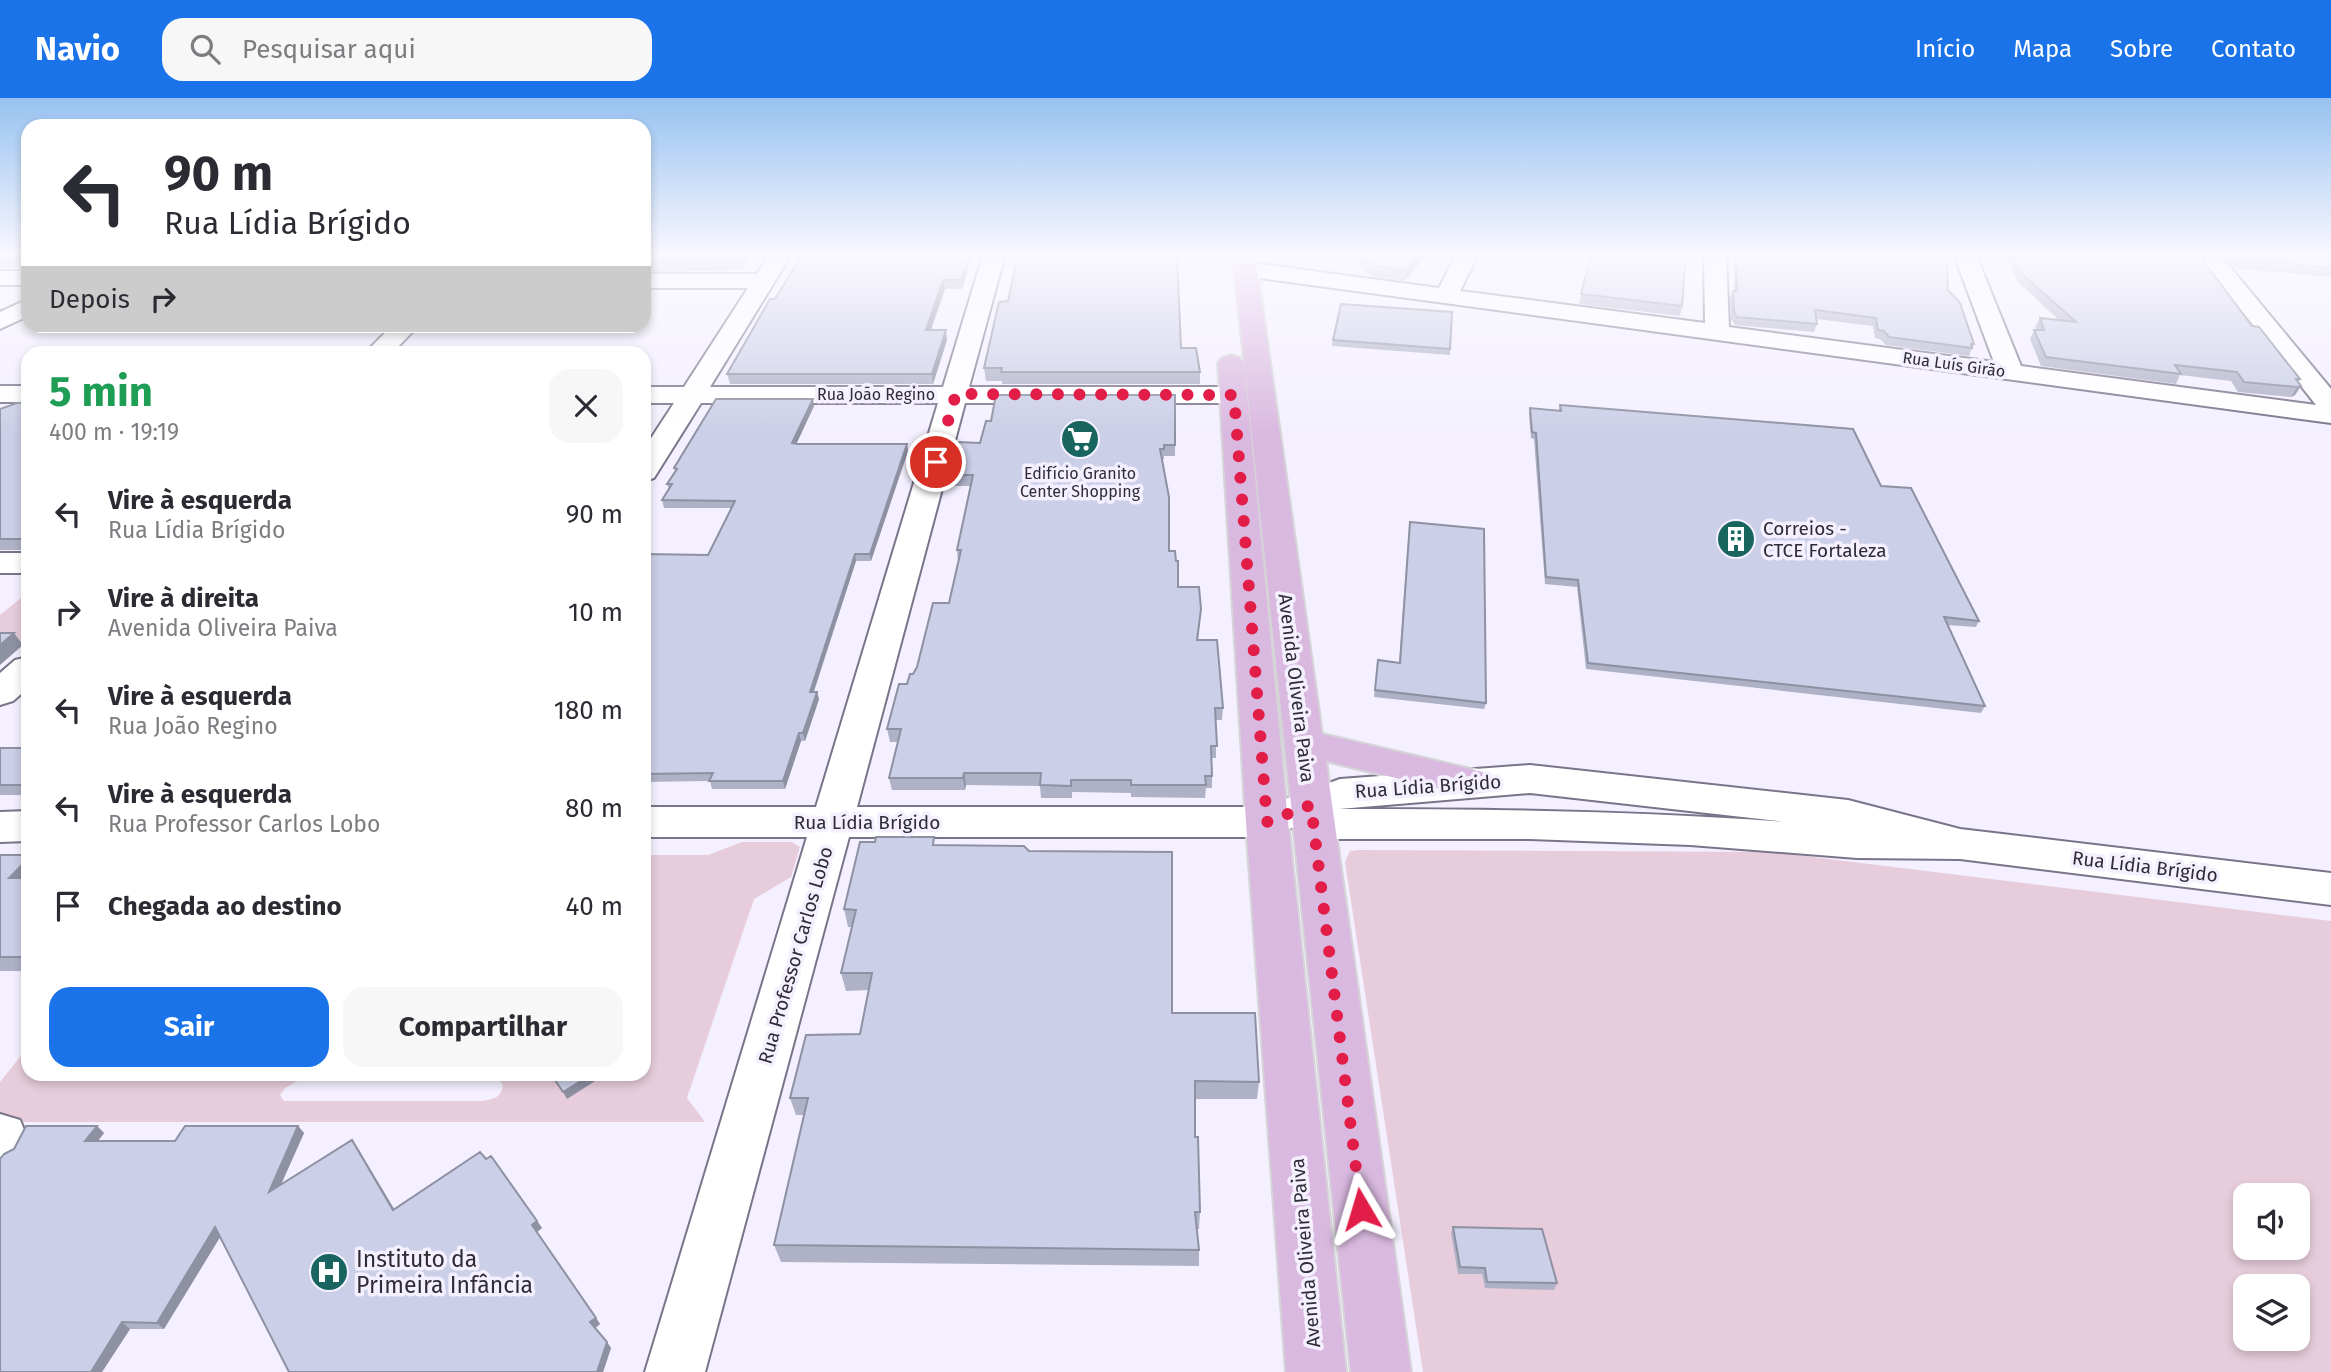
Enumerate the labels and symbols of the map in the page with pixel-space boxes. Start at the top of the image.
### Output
street label: Rua Luís Girão [1901,348,2006,381]
street label: Rua João Regino [817,385,935,404]
supermarket icon: Edifício Granito Center Shopping [1059,418,1101,460]
pin [906,432,966,492]
place label: Edifício Granito Center Shopping [1020,464,1141,501]
place label: Correios - CTCE Fortaleza [1763,517,1886,562]
building icon: Correios - CTCE Fortaleza [1715,518,1757,560]
street label: Avenida Oliveira Paiva [1274,592,1319,784]
street label: Rua Lídia Brígido [1354,770,1502,803]
street label: Rua Lídia Brígido [794,811,940,834]
street label: Rua Professor Carlos Lobo [753,844,838,1066]
street label: Rua Lídia Brígido [2071,846,2219,887]
street label: Avenida Oliveira Paiva [1286,1157,1325,1349]
position arrow [1324,1172,1398,1246]
place label: Instituto da Primeira Infância [356,1245,533,1299]
hospital icon: Instituto da Primeira Infância [308,1251,350,1293]

